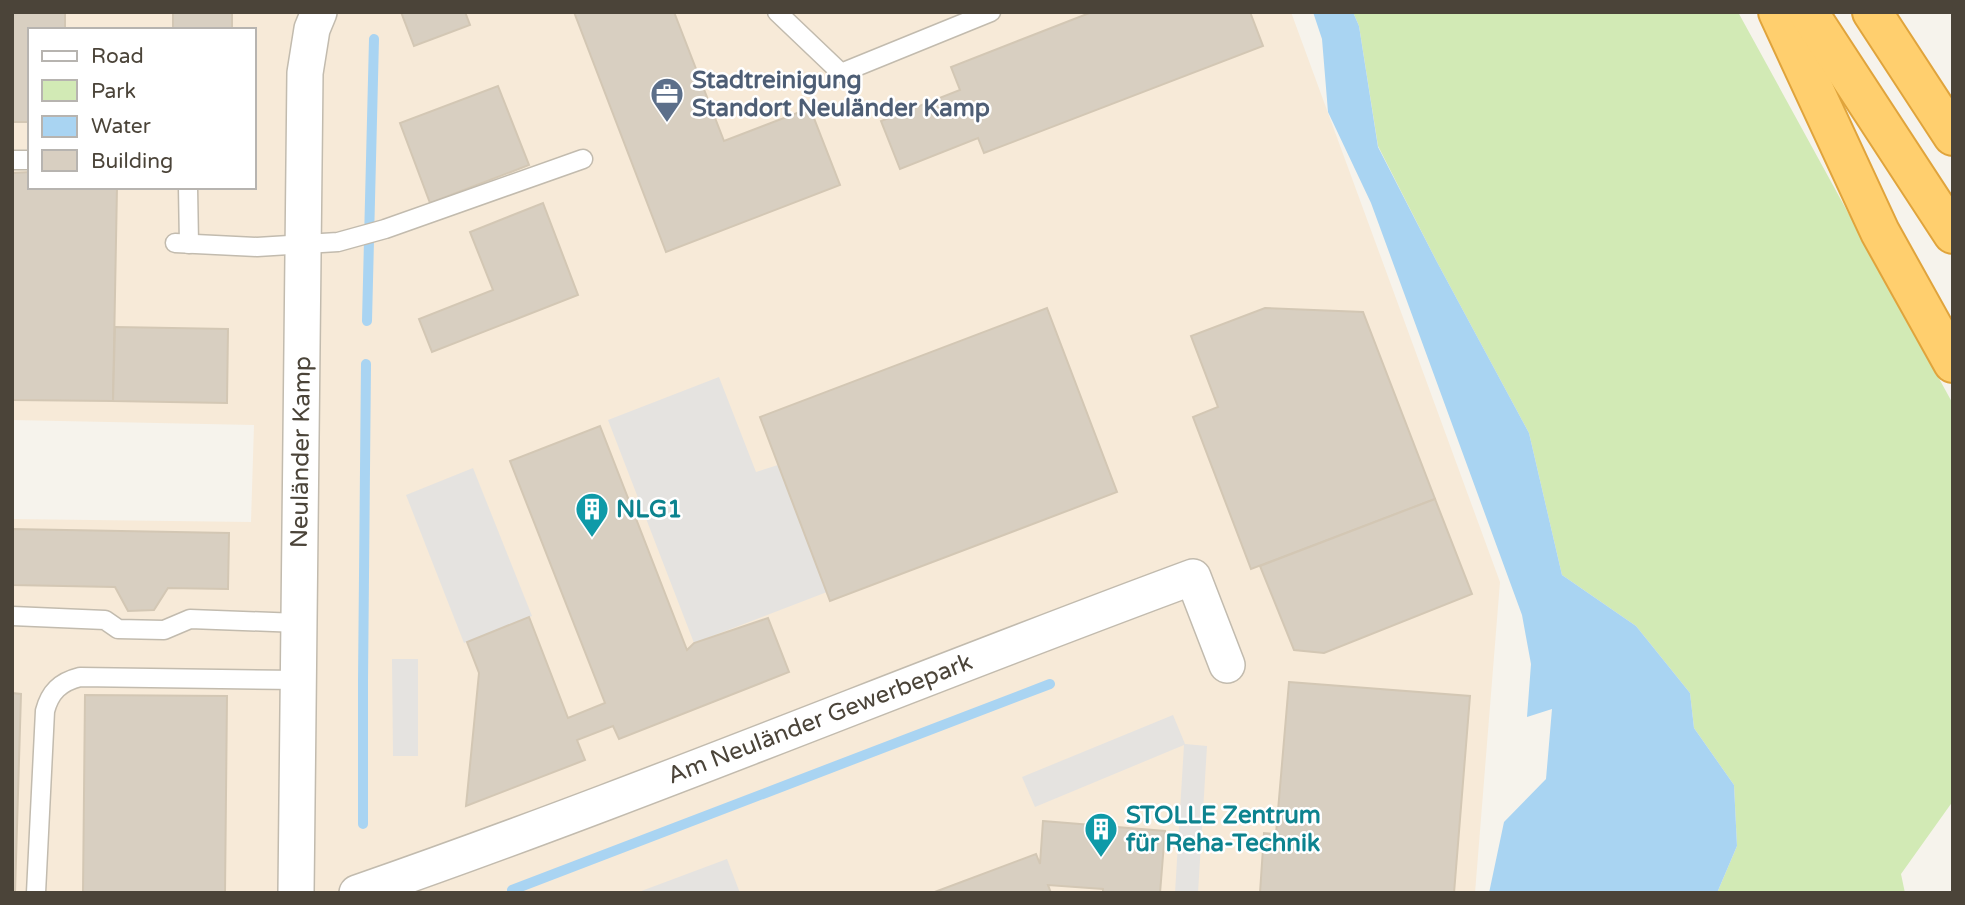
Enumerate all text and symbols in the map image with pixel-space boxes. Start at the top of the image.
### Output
legend [28,28,256,189]
text: Road [91,44,144,69]
place label: Stadtreinigung Standort Neuländer Kamp [692,66,990,123]
office icon: Stadtreinigung Standort Neuländer Kamp [648,75,686,124]
text: Park [91,79,136,104]
text: Water [91,114,151,139]
text: Building [91,149,173,174]
street label: Neuländer Kamp [285,356,317,548]
building icon: NLG1 [573,490,611,539]
place label: NLG1 [616,495,682,524]
street label: Am Neuländer Gewerbepark [663,647,977,791]
place label: STOLLE Zentrum für Reha-Technik [1126,801,1321,858]
building icon: STOLLE Zentrum für Reha-Technik [1082,810,1120,859]

